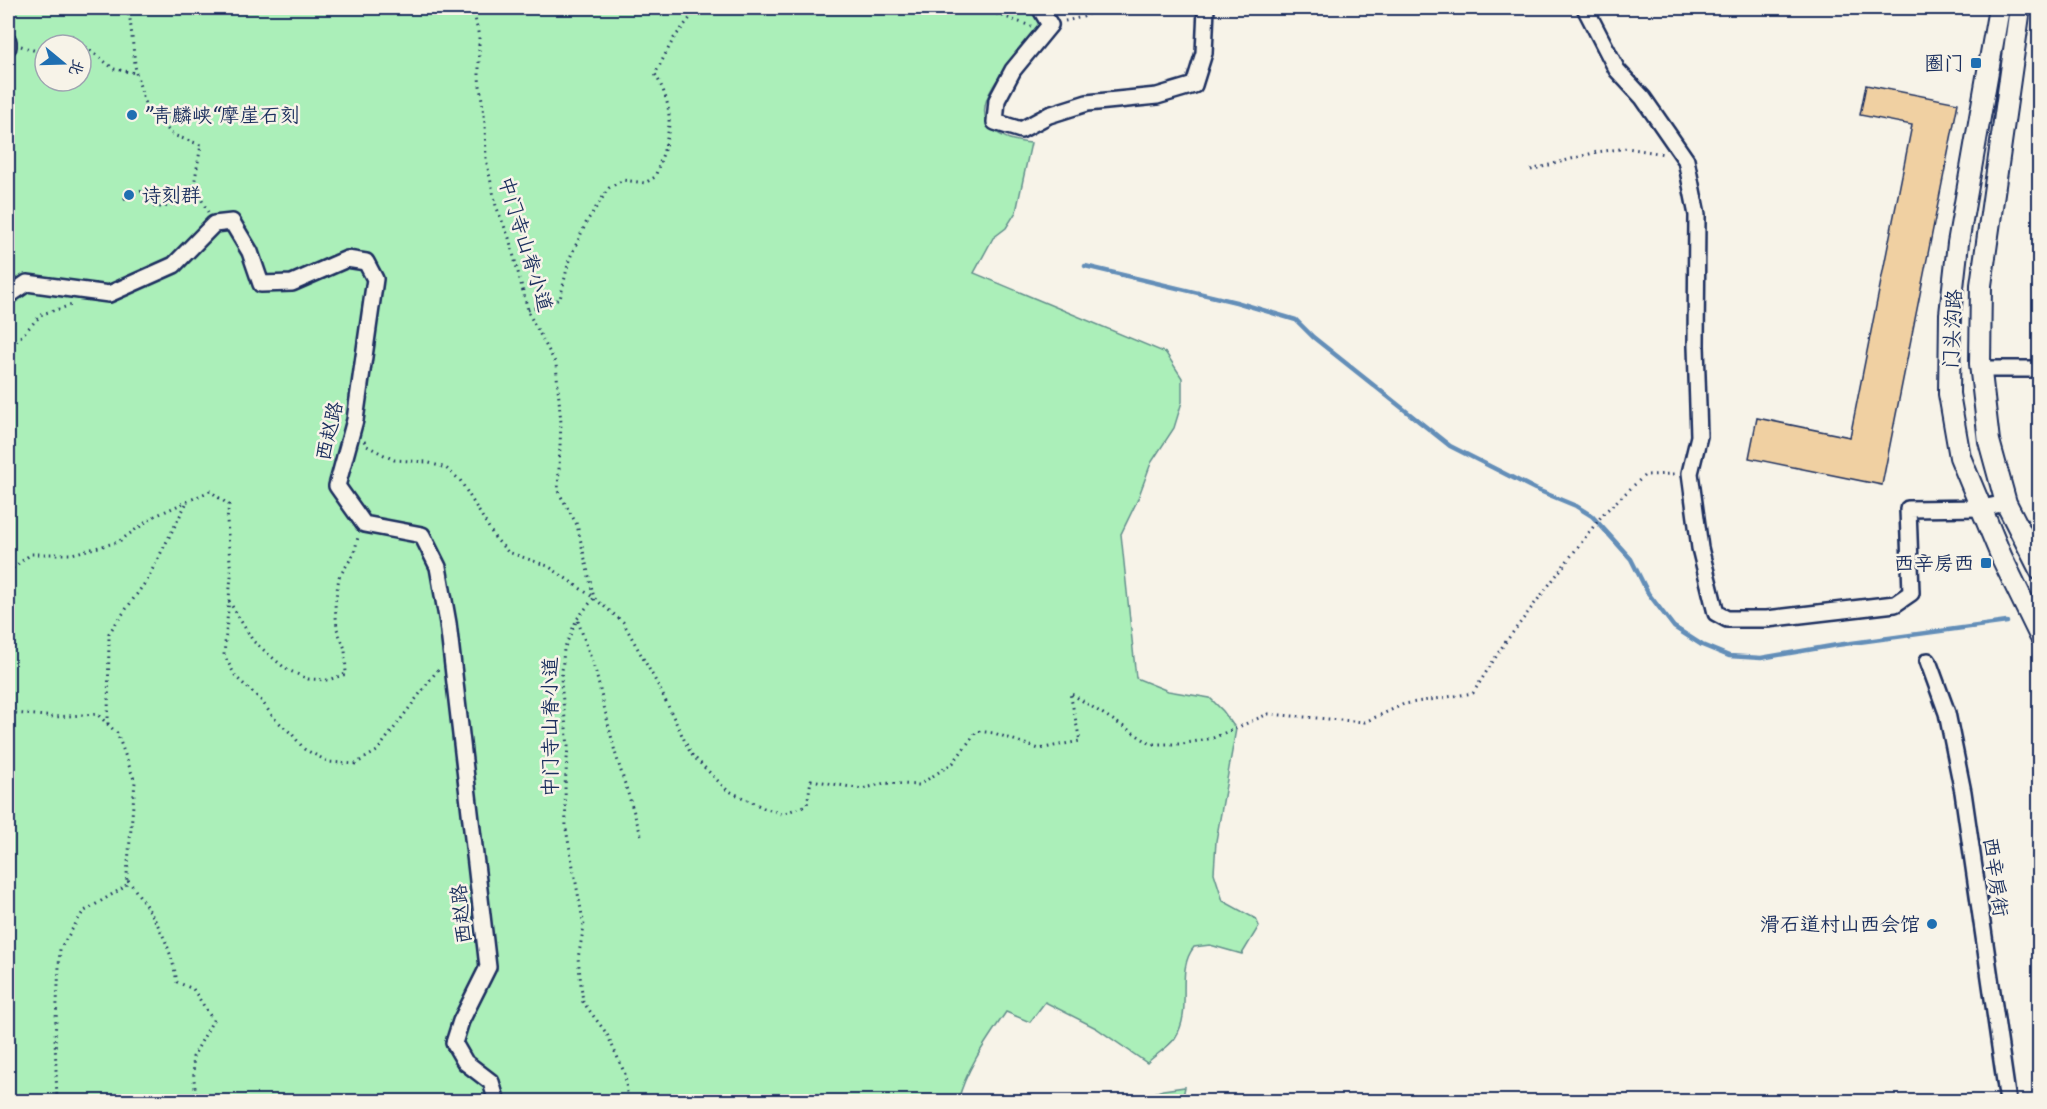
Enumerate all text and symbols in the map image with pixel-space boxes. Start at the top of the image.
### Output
north arrow [33,33,93,93]
place label: 圈门 [1924,46,1964,81]
text: 北 [60,55,93,80]
marker: 圈门 [1969,56,1983,70]
place label: ”青麟峡“摩崖石刻 [144,98,300,133]
marker: ”青麟峡“摩崖石刻 [125,108,139,122]
street label: 中门寺山脊小道 [488,172,563,316]
place label: 诗刻群 [141,178,201,213]
marker: 诗刻群 [122,188,136,202]
street label: 门头沟路 [1933,287,1972,370]
street label: 西赵路 [306,397,354,464]
place label: 西辛房西 [1894,546,1974,581]
marker: 西辛房西 [1979,556,1993,570]
street label: 中门寺山脊小道 [533,657,568,797]
street label: 西辛房街 [1973,835,2018,919]
street label: 西赵路 [441,881,482,946]
place label: 滑石道村山西会馆 [1760,907,1920,942]
marker: 滑石道村山西会馆 [1925,917,1939,931]

